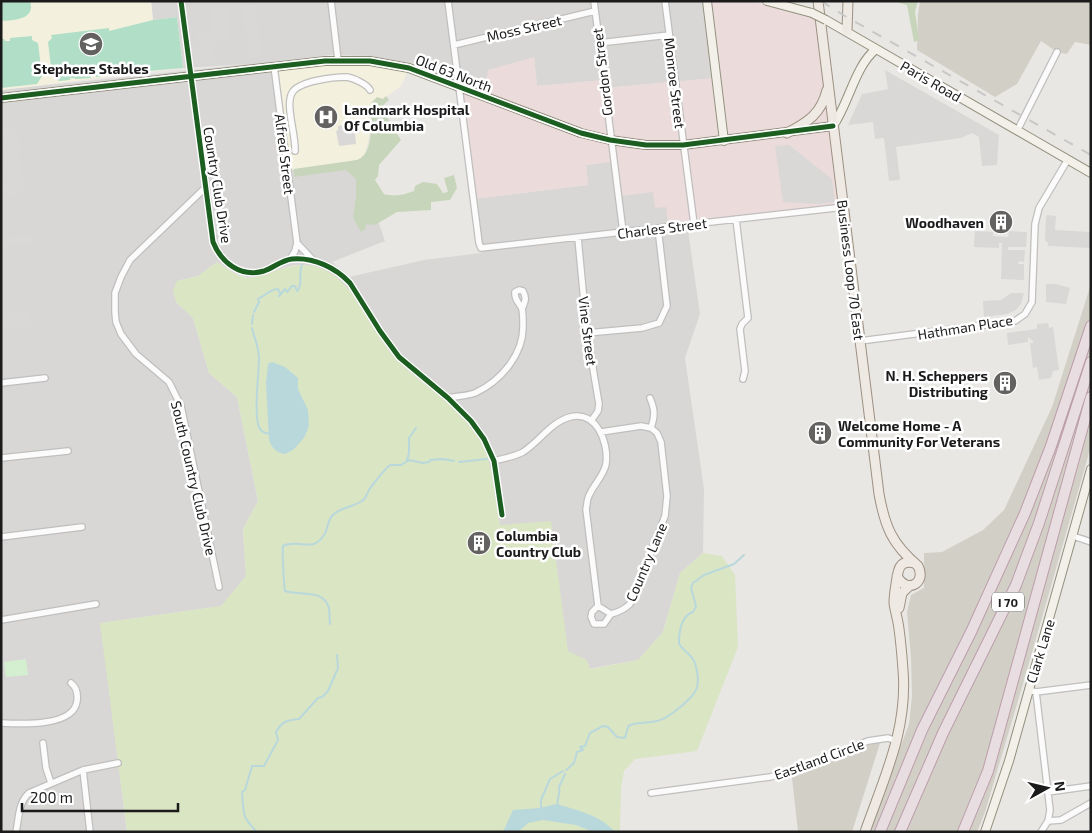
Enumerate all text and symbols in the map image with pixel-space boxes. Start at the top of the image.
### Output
street label: Moss Street [485,11,563,45]
street label: Gordon Street [588,27,616,117]
school or university icon: Stephens Stables [78,31,104,57]
street label: Monroe Street [661,37,689,129]
street label: Old 63 North [413,51,495,95]
street label: Paris Road [898,57,964,105]
place label: Stephens Stables [33,60,149,77]
place label: Landmark Hospital Of Columbia [344,101,470,134]
hospital icon: Landmark Hospital Of Columbia [313,104,339,130]
street label: Alfred Street [272,113,298,195]
street label: Country Club Drive [200,126,236,244]
street label: Business Loop 70 East [834,199,868,341]
building icon: Woodhaven [988,209,1014,235]
street label: Charles Street [616,214,708,242]
place label: Woodhaven [905,214,984,231]
street label: Vine Street [575,295,601,367]
street label: Hathman Place [916,311,1014,343]
place label: N. H. Scheppers Distributing [886,367,988,400]
building icon: N. H. Scheppers Distributing [992,370,1018,396]
street label: South Country Club Drive [168,399,220,557]
place label: Welcome Home - A Community For Veterans [838,417,1000,450]
building icon: Welcome Home - A Community For Veterans [807,420,833,446]
street label: Country Lane [622,520,670,604]
place label: Columbia Country Club [496,527,581,560]
building icon: Columbia Country Club [466,530,492,556]
road number: I 70 [992,592,1024,612]
street label: Clark Lane [1022,617,1058,685]
street label: Eastland Circle [772,735,866,783]
north arrow [1022,763,1072,813]
scale bar [22,780,179,812]
text: N [1051,780,1069,792]
text: 200 m [30,788,73,806]

